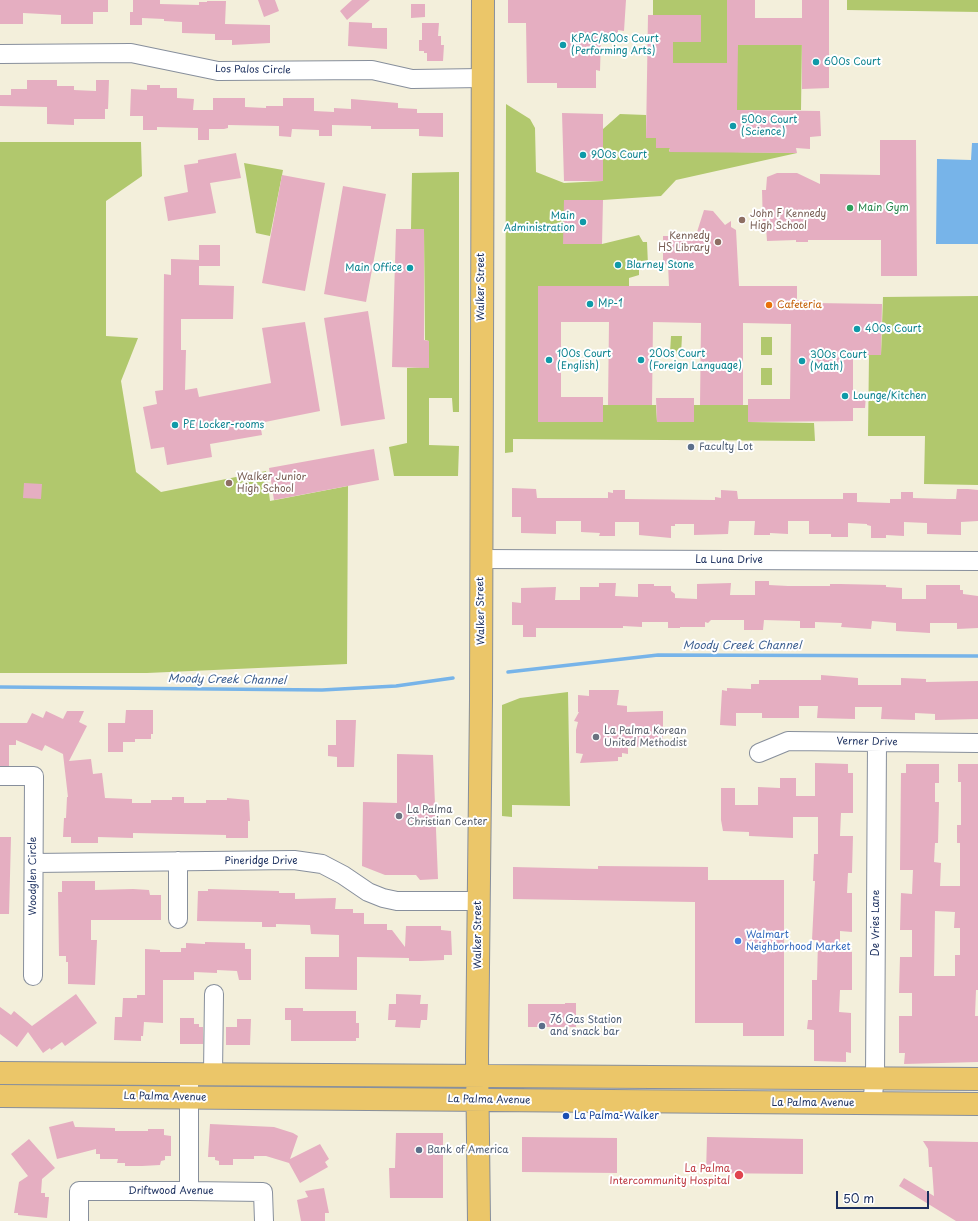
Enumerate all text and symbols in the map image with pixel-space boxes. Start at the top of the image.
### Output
place label: KPAC/800s Court (Performing Arts) [571,33,659,56]
marker: KPAC/800s Court (Performing Arts) [558,40,568,50]
place label: 600s Court [824,56,881,68]
marker: 600s Court [811,57,821,67]
street label: Los Palos Circle [215,63,291,77]
place label: 500s Court (Science) [741,114,797,138]
marker: 500s Court (Science) [728,121,738,131]
place label: 900s Court [591,149,647,161]
marker: 900s Court [578,150,588,160]
place label: Main Gym [858,202,909,214]
marker: Main Gym [845,203,855,213]
place label: John F Kennedy High School [750,208,826,232]
place label: Main Administration [504,210,575,234]
marker: John F Kennedy High School [737,215,747,225]
marker: Main Administration [578,217,588,227]
place label: Kennedy HS Library [658,230,710,254]
marker: Kennedy HS Library [713,237,723,247]
street label: Walker Street [475,253,487,321]
place label: Blarney Stone [626,259,694,271]
marker: Blarney Stone [613,260,623,270]
place label: Main Office [345,262,402,274]
marker: Main Office [405,263,415,273]
place label: MP-1 [598,298,623,310]
marker: MP-1 [585,299,595,309]
place label: Cafeteria [777,299,822,311]
marker: Cafeteria [764,300,774,310]
place label: 400s Court [865,323,922,335]
marker: 400s Court [852,324,862,334]
place label: 100s Court (English) [557,348,611,372]
place label: 200s Court (Foreign Language) [649,348,742,372]
place label: 300s Court (Math) [810,349,867,372]
marker: 100s Court (English) [544,355,554,365]
marker: 200s Court (Foreign Language) [636,355,646,365]
marker: 300s Court (Math) [797,356,807,366]
place label: Lounge/Kitchen [853,390,927,402]
marker: Lounge/Kitchen [840,391,850,401]
place label: PE Locker-rooms [183,419,264,431]
marker: PE Locker-rooms [170,420,180,430]
place label: Faculty Lot [699,441,753,453]
marker: Faculty Lot [686,442,696,452]
place label: Walker Junior High School [237,471,306,494]
marker: Walker Junior High School [224,478,234,488]
street label: La Luna Drive [695,554,763,566]
street label: Walker Street [474,577,488,645]
water label: Moody Creek Channel [683,639,801,653]
water label: Moody Creek Channel [168,672,286,688]
place label: La Palma Korean United Methodist [604,725,687,748]
marker: La Palma Korean United Methodist [591,732,601,742]
street label: Verner Drive [836,735,898,749]
place label: La Palma Christian Center [407,804,487,828]
marker: La Palma Christian Center [394,811,404,821]
street label: Woodglen Circle [27,837,39,915]
street label: Pineridge Drive [224,855,298,867]
street label: De Vries Lane [870,890,882,956]
street label: Walker Street [472,901,484,969]
place label: Walmart Neighborhood Market [746,929,851,952]
marker: Walmart Neighborhood Market [733,936,743,946]
place label: 76 Gas Station and snack bar [550,1014,622,1038]
marker: 76 Gas Station and snack bar [537,1021,547,1031]
street label: La Palma Avenue [123,1090,207,1104]
street label: La Palma Avenue [447,1093,531,1107]
street label: La Palma Avenue [772,1097,854,1109]
place label: La Palma-Walker [574,1110,659,1122]
marker: La Palma-Walker [561,1111,571,1121]
place label: Bank of America [427,1144,509,1156]
marker: Bank of America [414,1145,424,1155]
place label: La Palma Intercommunity Hospital [609,1163,730,1186]
marker: La Palma Intercommunity Hospital [733,1169,745,1181]
scale bar [838,1183,931,1209]
street label: Driftwood Avenue [128,1185,214,1197]
text: 50 m [843,1189,874,1207]

